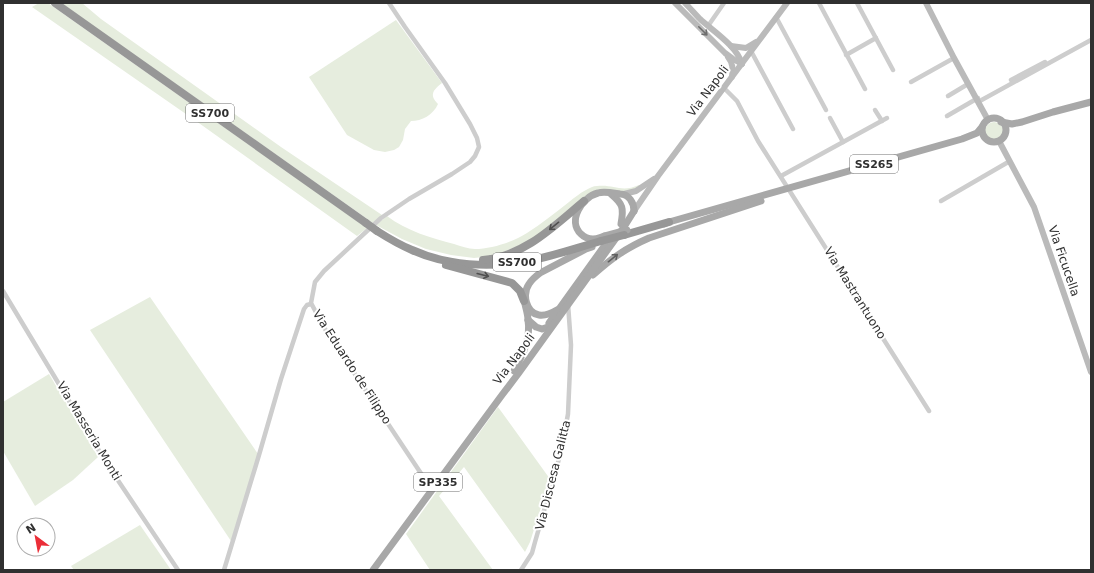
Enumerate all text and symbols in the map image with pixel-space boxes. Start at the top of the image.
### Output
one-way arrow [698,26,707,36]
street label: Via Napoli [684,63,732,119]
road number: SS700 [186,104,234,122]
road number: SS265 [850,155,898,173]
one-way arrow [549,221,560,230]
street label: Via Ficucella [1045,224,1083,298]
street label: Via Mastrantuono [821,245,889,341]
road number: SS700 [493,253,541,271]
one-way arrow [608,254,619,262]
one-way arrow [476,271,489,279]
street label: Via Eduardo de Filippo [310,307,394,427]
street label: Via Napoli [490,331,538,387]
street label: Via Masseria Monti [54,379,124,483]
street label: Via Discesa Galitta [533,419,573,531]
road number: SP335 [414,473,462,491]
north arrow [16,517,56,557]
text: N [24,521,38,537]

